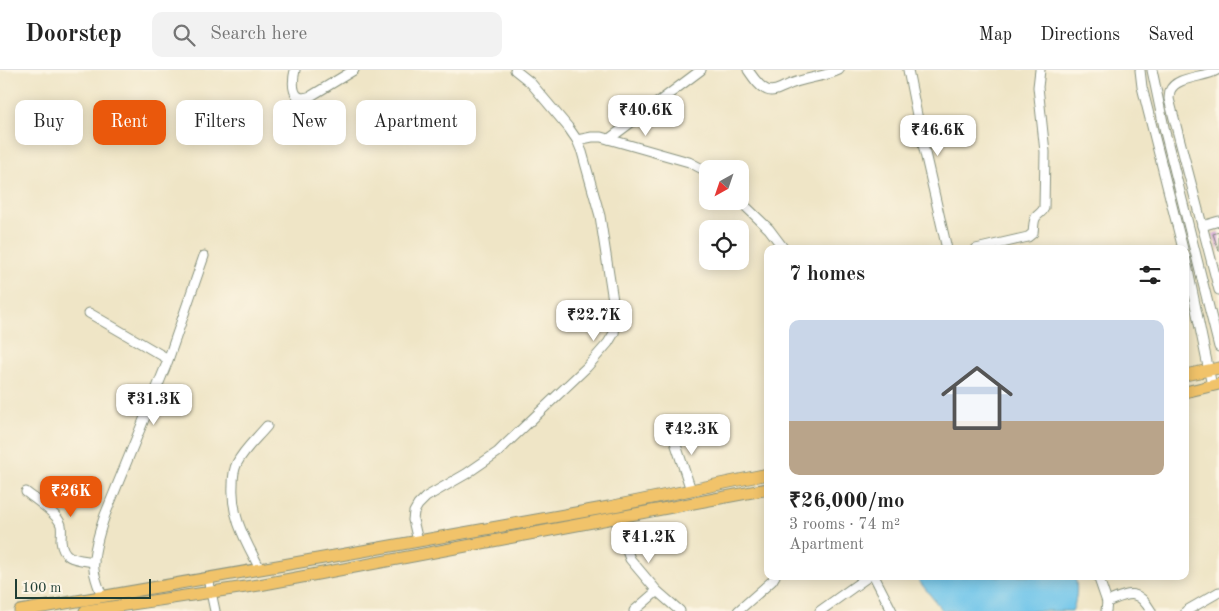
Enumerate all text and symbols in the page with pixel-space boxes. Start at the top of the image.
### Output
search box [152,12,502,57]
icon: search [170,21,198,49]
text: Doorstep [25,23,122,47]
text: Search here [210,25,307,44]
text: Map [979,26,1012,44]
text: Directions [1040,26,1120,44]
text: Saved [1148,26,1194,44]
pin: ₹40.6K [605,94,687,137]
chip: Buy [15,100,83,145]
chip: Rent [93,100,166,145]
chip: Filters [176,100,263,145]
chip: New [273,100,346,145]
chip: Apartment [356,100,476,145]
text: ₹40.6K [619,103,673,119]
pin: ₹46.6K [897,114,979,157]
text: ₹46.6K [911,123,965,139]
north arrow [699,160,749,210]
map controls [699,160,749,270]
button: locate [699,220,749,270]
icon: filters [1136,261,1164,289]
text: 7 homes [789,264,865,285]
pin: ₹22.7K [553,300,635,342]
text: ₹22.7K [567,308,621,324]
icon: home [932,353,1022,443]
pin: ₹31.3K [113,384,195,426]
text: ₹31.3K [127,392,181,408]
pin: ₹42.3K [651,414,733,456]
text: ₹42.3K [665,422,719,438]
pin: ₹26K [41,476,101,518]
text: ₹26K [51,484,91,500]
text: ₹26,000/mo [789,491,905,512]
text: 3 rooms · 74 m² [789,517,900,533]
pin: ₹41.2K [608,522,690,564]
text: ₹41.2K [622,530,676,546]
text: Apartment [789,537,864,553]
scale bar [15,576,151,599]
text: 100 m [22,581,61,595]

